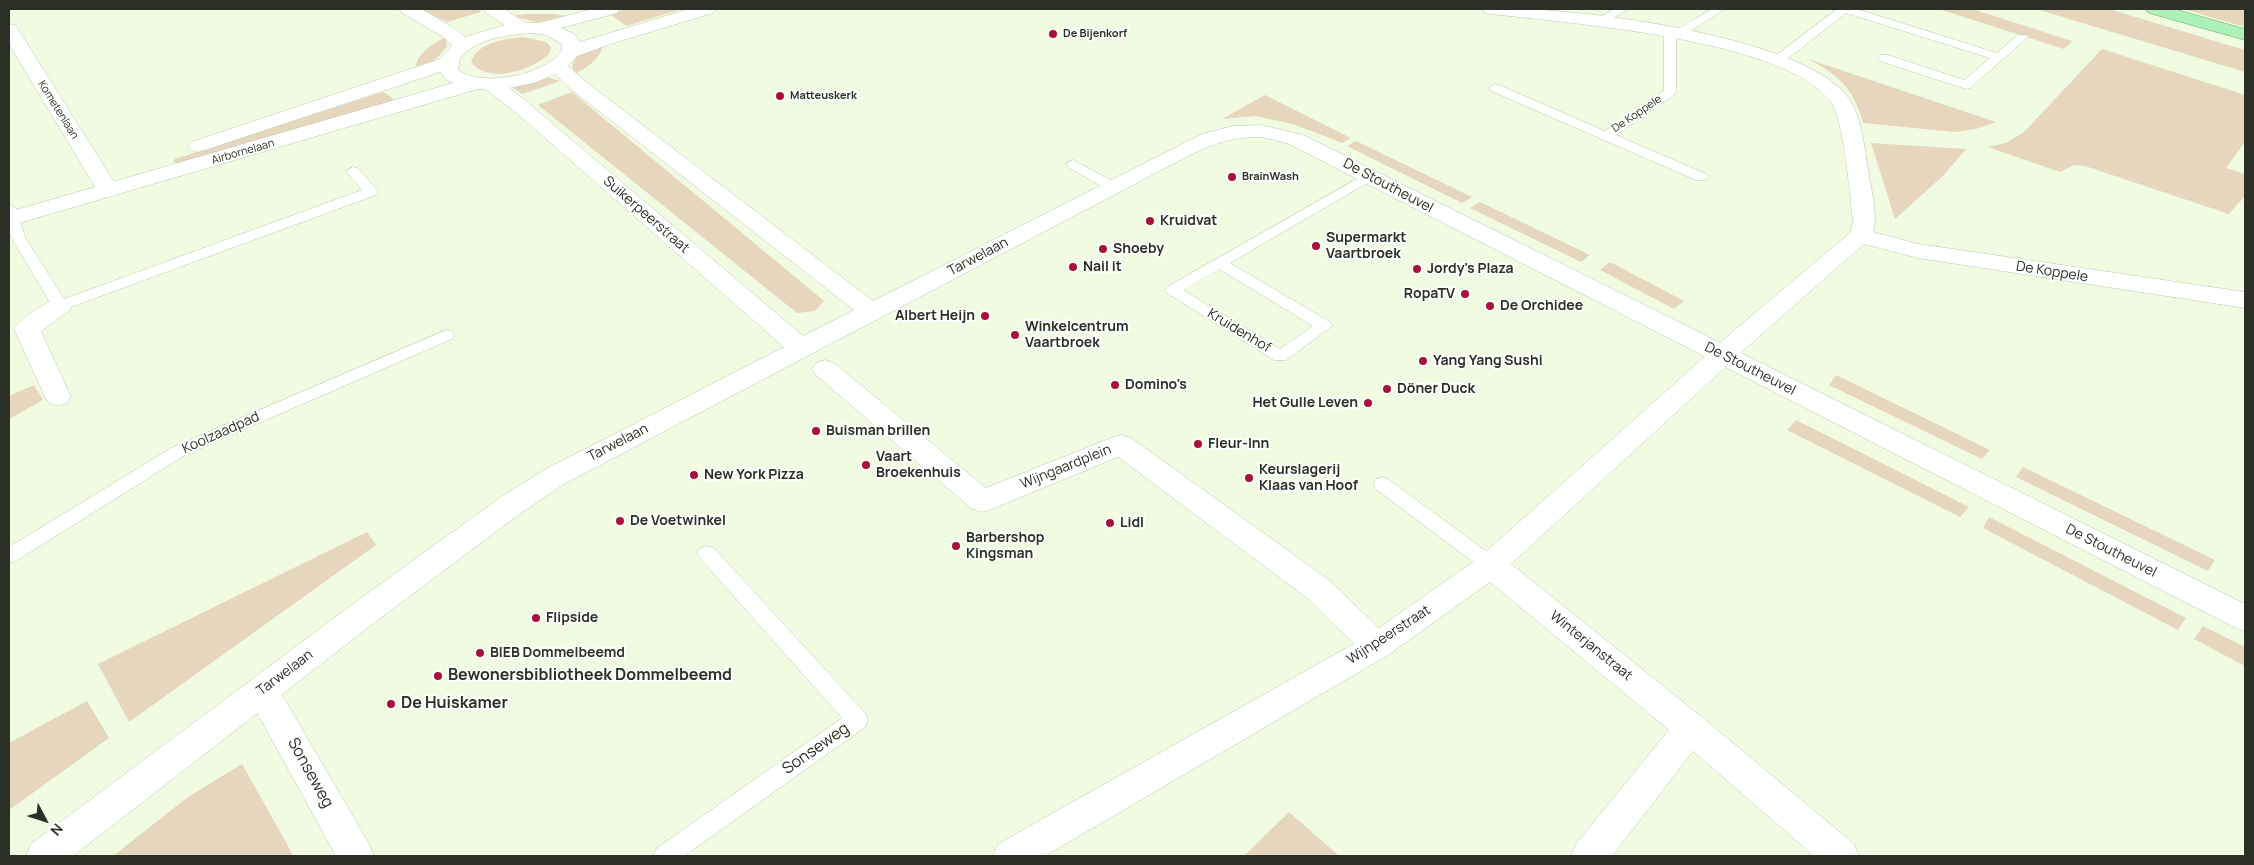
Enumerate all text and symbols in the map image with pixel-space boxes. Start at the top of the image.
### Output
place label: De Bijenkorf [1063,27,1127,41]
marker: De Bijenkorf [1047,28,1059,40]
street label: Kometenlaan [35,78,81,142]
place label: Matteuskerk [790,89,857,103]
marker: Matteuskerk [774,90,786,102]
street label: De Koppele [1610,93,1664,135]
street label: Airbornelaan [210,137,276,167]
street label: De Stoutheuvel [1340,155,1436,217]
place label: BrainWash [1242,170,1299,184]
marker: BrainWash [1226,171,1238,183]
street label: Suikerpeerstraat [600,173,692,257]
place label: Kruidvat [1160,213,1217,229]
marker: Kruidvat [1144,215,1156,227]
place label: Supermarkt Vaartbroek [1326,230,1406,262]
street label: Tarwelaan [945,234,1011,280]
marker: Supermarkt Vaartbroek [1310,240,1322,252]
place label: Shoeby [1113,241,1164,257]
marker: Shoeby [1097,243,1109,255]
street label: De Koppele [2015,258,2089,286]
place label: Nail it [1083,259,1122,275]
marker: Nail it [1067,261,1079,273]
place label: Jordy's Plaza [1427,261,1514,277]
marker: Jordy's Plaza [1411,263,1423,275]
place label: RopaTV [1404,286,1455,302]
marker: RopaTV [1459,288,1471,300]
place label: De Orchidee [1500,298,1583,314]
marker: De Orchidee [1484,300,1496,312]
street label: Kruidenhof [1204,305,1274,357]
place label: Albert Heijn [895,308,975,324]
marker: Albert Heijn [979,310,991,322]
place label: Winkelcentrum Vaartbroek [1025,319,1129,352]
marker: Winkelcentrum Vaartbroek [1009,329,1021,341]
street label: De Stoutheuvel [1702,339,1798,399]
place label: Yang Yang Sushi [1433,353,1543,369]
marker: Yang Yang Sushi [1417,355,1429,367]
place label: Domino's [1125,377,1187,393]
marker: Domino's [1109,379,1121,391]
place label: Döner Duck [1397,381,1475,397]
marker: Döner Duck [1381,383,1393,395]
place label: Het Gulle Leven [1252,395,1358,411]
marker: Het Gulle Leven [1362,397,1374,409]
street label: Koolzaadpad [180,408,262,458]
street label: Tarwelaan [585,421,651,465]
place label: Buisman brillen [826,423,930,439]
marker: Buisman brillen [810,425,822,437]
place label: Fleur-Inn [1208,436,1269,452]
marker: Fleur-Inn [1192,438,1204,450]
street label: Wijngaardplein [1018,441,1114,493]
place label: Vaart Broekenhuis [876,449,961,482]
marker: Vaart Broekenhuis [860,459,872,471]
place label: Keurslagerij Klaas van Hoof [1259,462,1358,494]
place label: New York Pizza [704,467,804,483]
marker: New York Pizza [688,469,700,481]
marker: Keurslagerij Klaas van Hoof [1243,472,1255,484]
place label: De Voetwinkel [630,513,726,529]
marker: De Voetwinkel [614,515,626,527]
place label: Lidl [1120,515,1144,531]
marker: Lidl [1104,517,1116,529]
street label: De Stoutheuvel [2063,521,2159,581]
place label: Barbershop Kingsman [966,530,1044,562]
marker: Barbershop Kingsman [950,540,962,552]
street label: Wijnpeerstraat [1344,602,1434,668]
street label: Winterjanstraat [1546,608,1636,684]
place label: Flipside [546,610,598,626]
marker: Flipside [530,612,542,624]
place label: BIEB Dommelbeemd [490,645,625,661]
street label: Tarwelaan [254,646,316,700]
marker: BIEB Dommelbeemd [474,647,486,659]
place label: Bewonersbibliotheek Dommelbeemd [448,666,732,686]
marker: Bewonersbibliotheek Dommelbeemd [432,670,444,682]
place label: De Huiskamer [401,694,508,714]
marker: De Huiskamer [385,698,397,710]
street label: Sonseweg [779,719,853,779]
street label: Sonseweg [283,735,337,811]
north arrow [20,795,70,845]
text: N [46,820,67,840]

